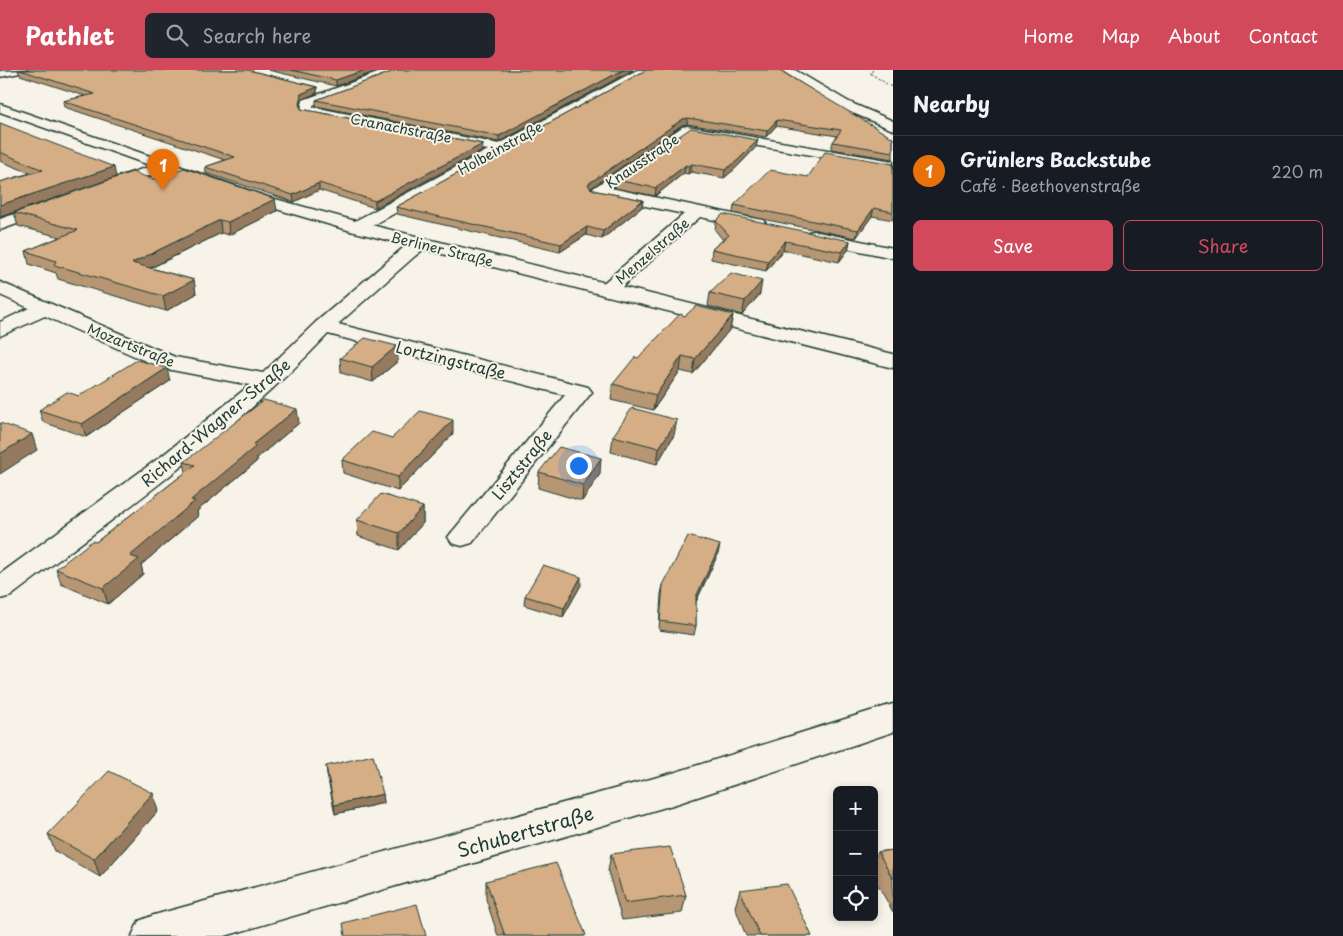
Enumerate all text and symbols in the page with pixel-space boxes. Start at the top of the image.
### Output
search box [145,13,495,58]
text: Pathlet [25,17,115,53]
icon: search [163,21,191,49]
text: Search here [203,21,311,49]
text: Home [1023,22,1073,49]
text: Map [1101,22,1140,49]
text: About [1168,22,1220,49]
text: Contact [1248,22,1318,49]
text: Nearby [913,87,990,119]
street label: Cranachstraße [349,108,453,148]
street label: Holbeinstraße [454,116,546,180]
street label: Knausstraße [601,129,683,193]
text: Grünlers Backstube [960,145,1151,173]
pin: 1 [147,149,179,190]
text: 1 [925,159,933,183]
text: 220 m [1272,159,1323,183]
text: Café · Beethovenstraße [960,173,1140,197]
street label: Menzelstraße [610,213,694,289]
button: Save [913,220,1113,271]
button: Share [1123,220,1323,271]
street label: Berliner Straße [389,226,495,272]
street label: Mozartstraße [84,318,178,372]
street label: Lortzingstraße [394,334,508,384]
street label: Richard-Wagner-Straße [135,352,295,492]
street label: Lisztstraße [485,424,557,504]
your location [566,453,592,479]
map controls [833,786,878,921]
button: + [833,786,878,831]
street label: Schubertstraße [454,798,596,864]
button: − [833,831,878,876]
button: locate [833,876,878,921]

